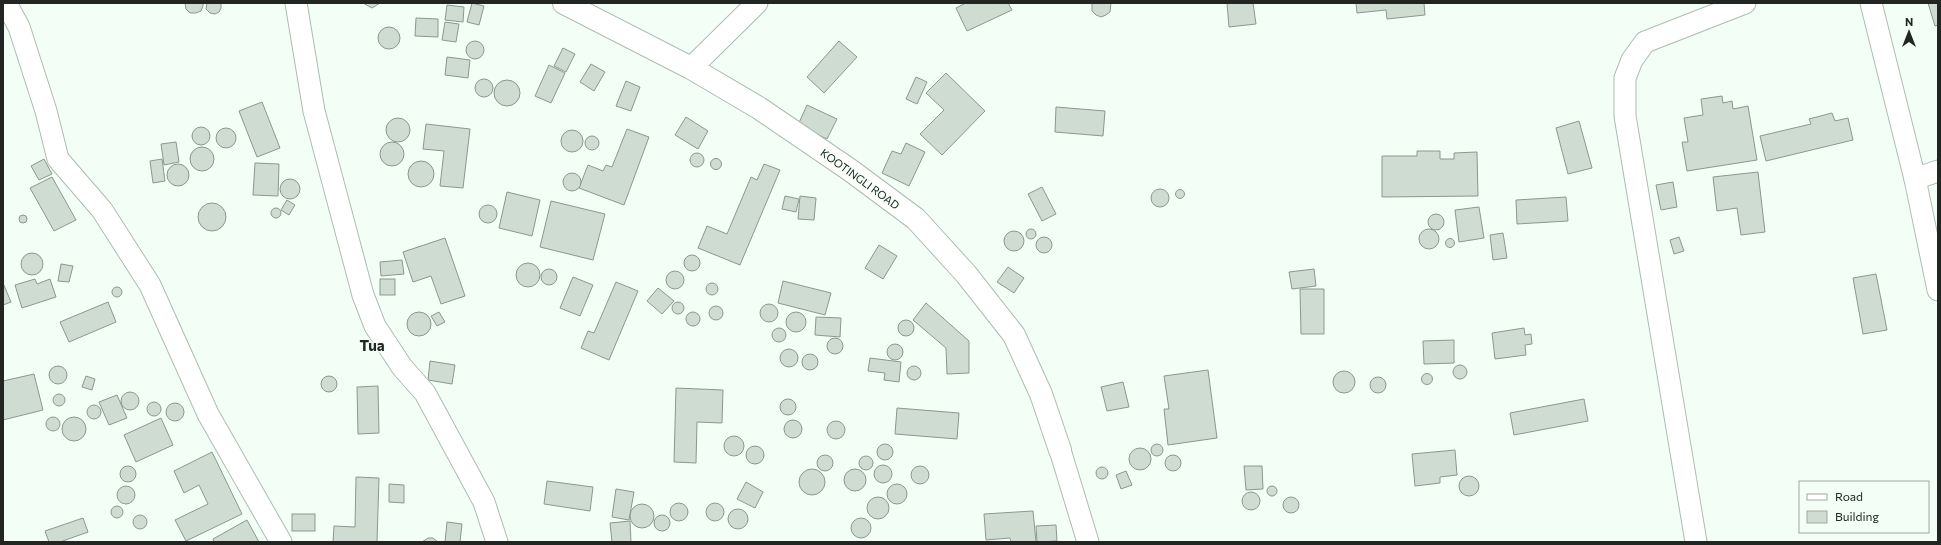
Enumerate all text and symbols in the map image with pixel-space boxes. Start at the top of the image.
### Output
north arrow [1889,12,1929,52]
text: N [1905,15,1913,28]
street label: KOOTINGLI ROAD [818,146,902,212]
district label: Tua [359,336,385,354]
legend [1799,481,1929,533]
text: Road [1835,489,1863,503]
text: Building [1835,509,1879,523]

